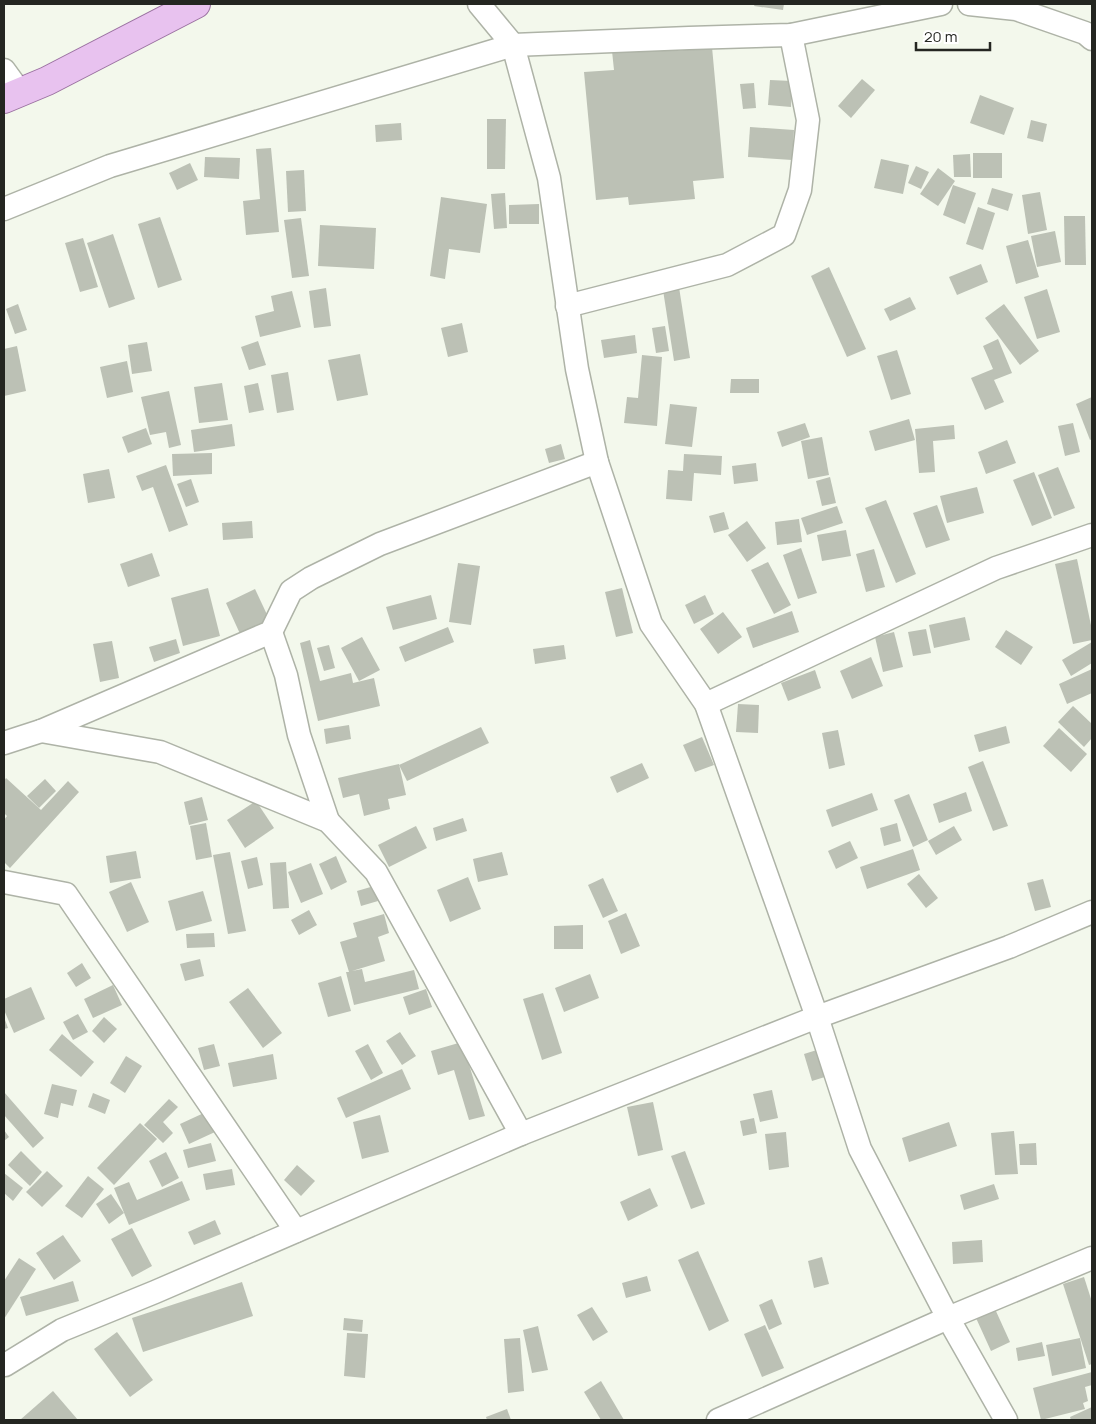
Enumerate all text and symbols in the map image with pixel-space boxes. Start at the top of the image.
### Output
scale bar [916,20,990,52]
text: 20 m [924,26,957,47]

